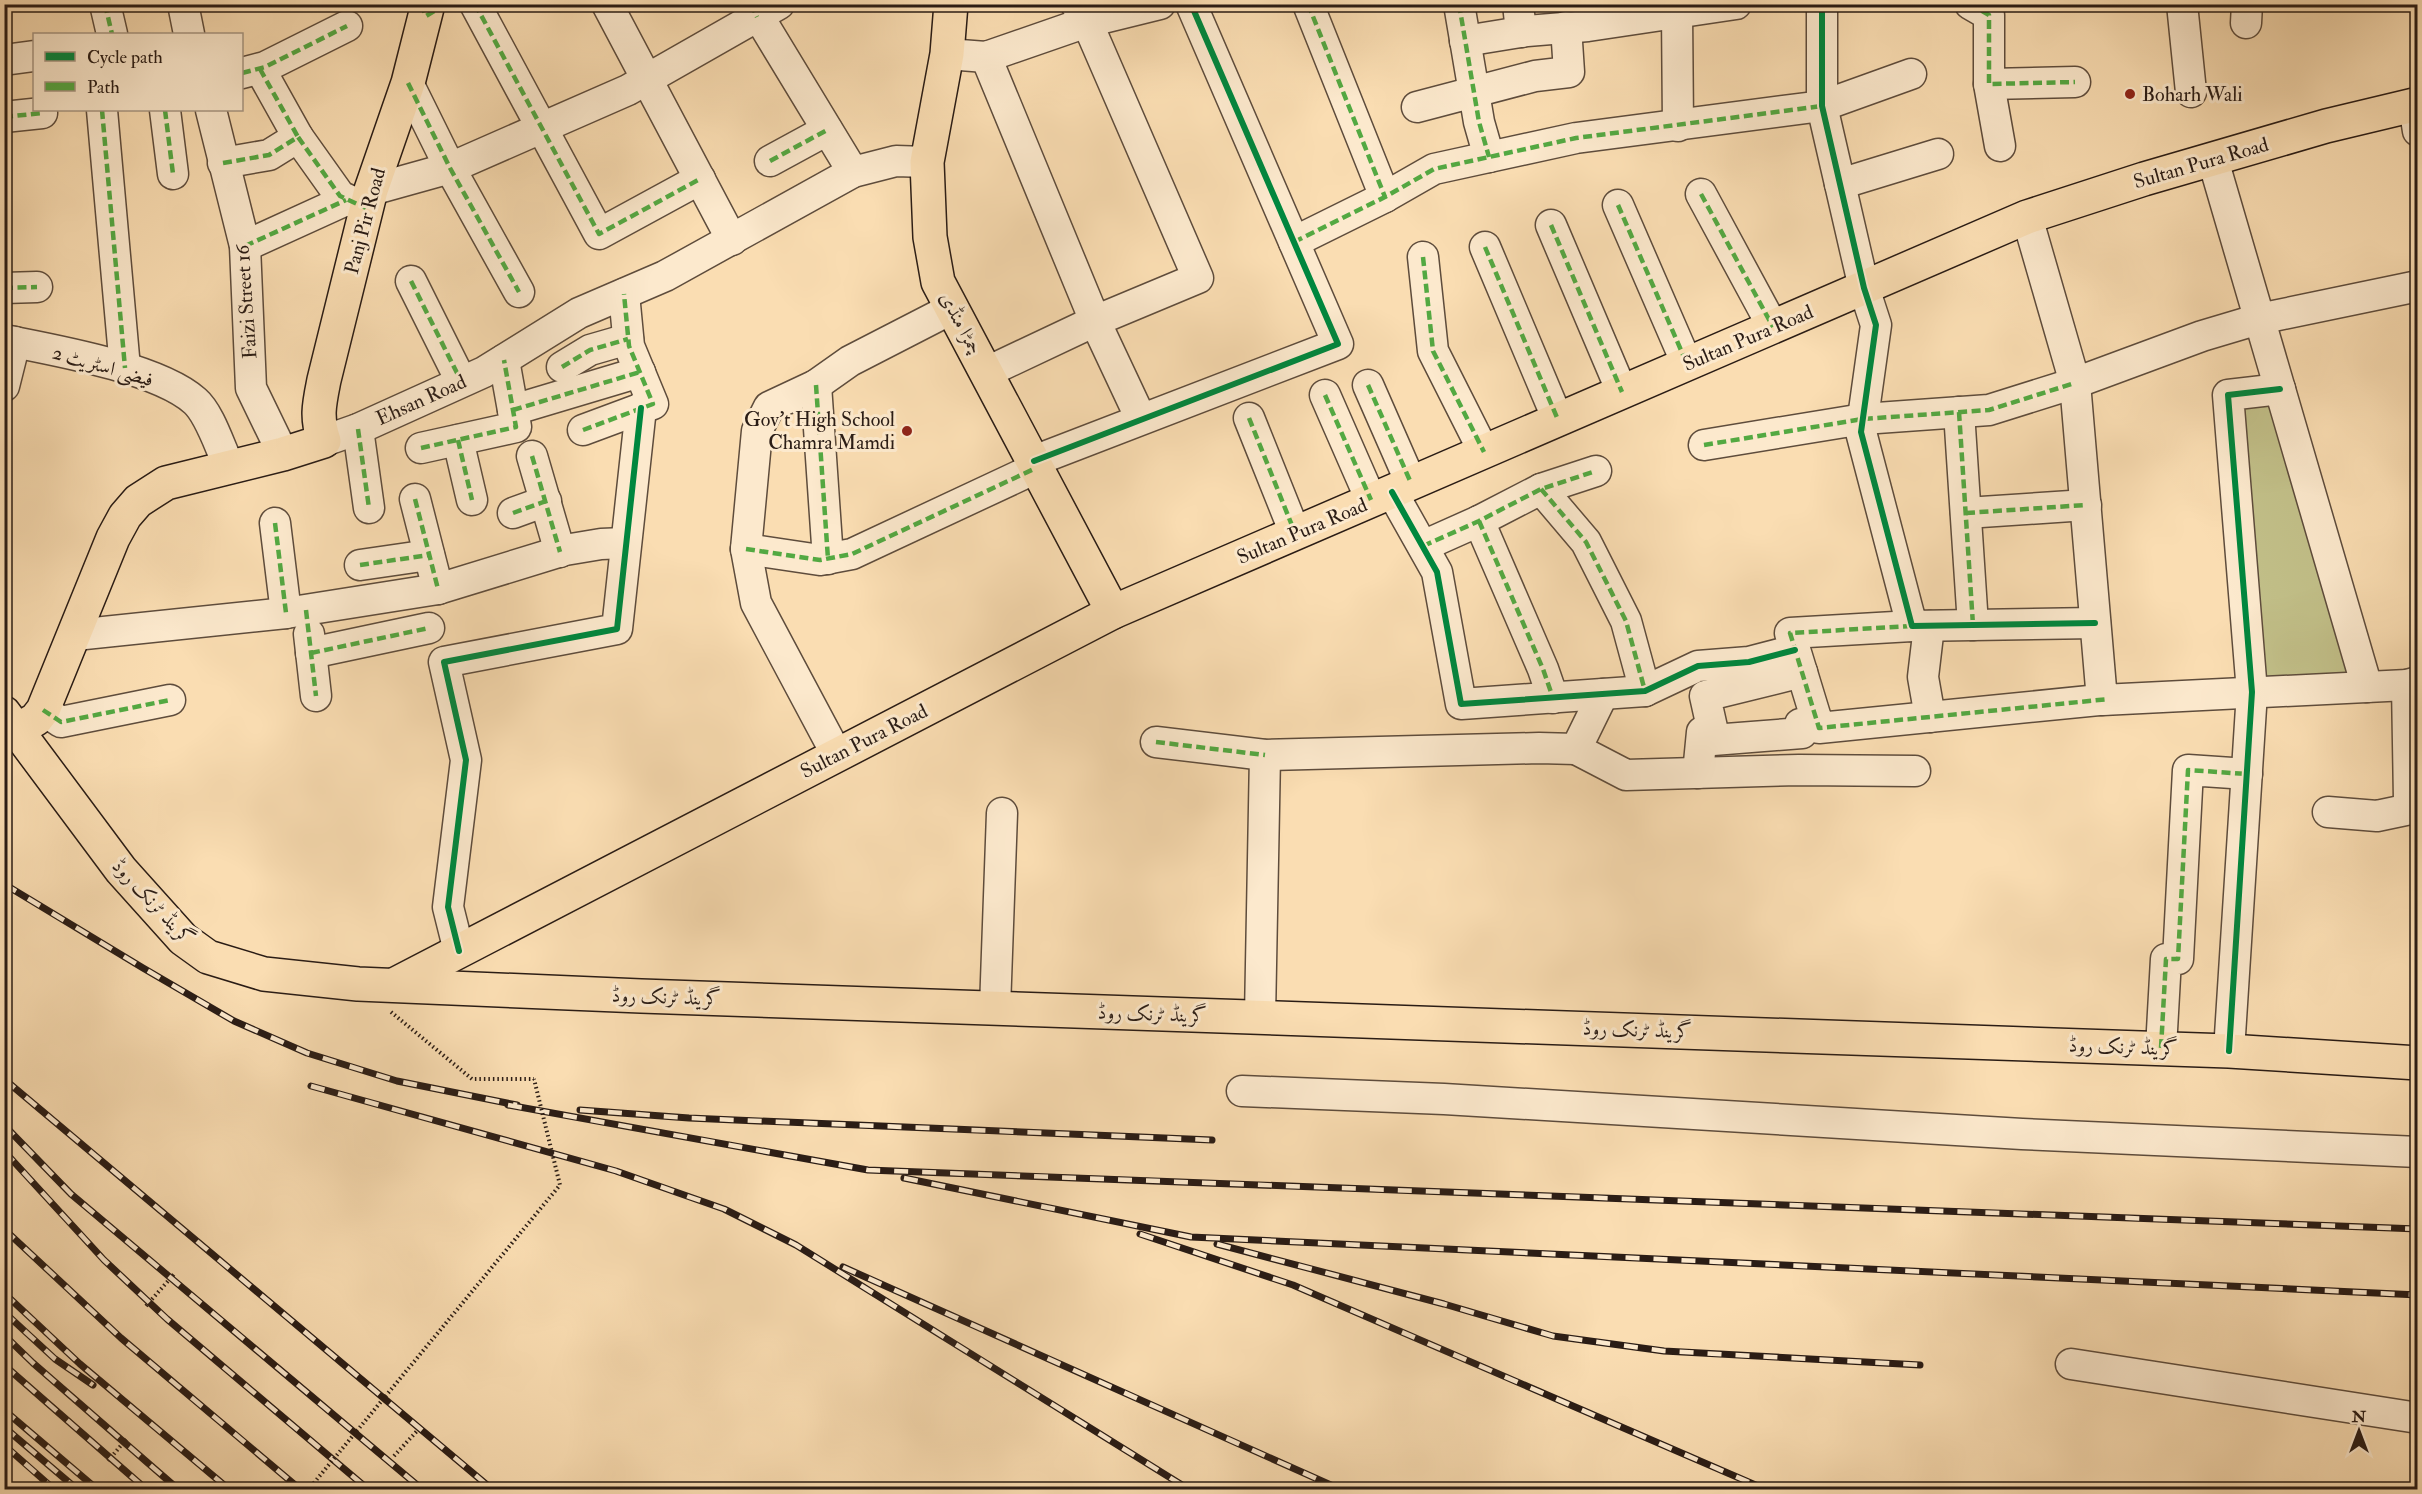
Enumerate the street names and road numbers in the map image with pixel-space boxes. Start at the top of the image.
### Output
street label: Sultan Pura Road [2131,132,2272,194]
street label: Panj Pir Road [339,165,391,277]
street label: Faizi Street 16 [229,243,262,360]
street label: چمڑا منڈی [934,287,988,359]
street label: Sultan Pura Road [1679,299,1817,377]
street label: فیضی اسٹریٹ 2 [49,340,156,394]
street label: Ehsan Road [372,369,470,431]
street label: Sultan Pura Road [1233,492,1371,570]
street label: Sultan Pura Road [796,698,932,784]
street label: گرینڈ ٹرنک روڈ [107,853,200,951]
street label: گرینڈ ٹرنک روڈ [611,982,721,1011]
street label: گرینڈ ٹرنک روڈ [1097,999,1207,1028]
street label: گرینڈ ٹرنک روڈ [1582,1015,1692,1044]
street label: گرینڈ ٹرنک روڈ [2068,1032,2178,1061]

